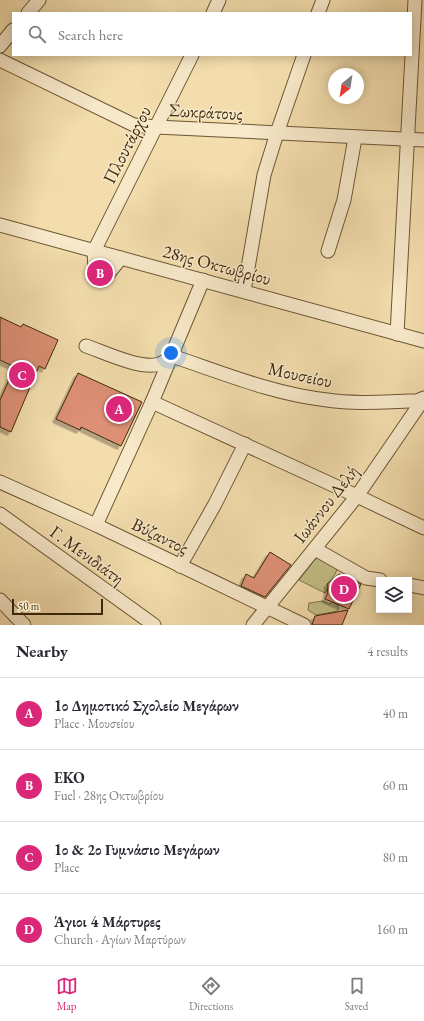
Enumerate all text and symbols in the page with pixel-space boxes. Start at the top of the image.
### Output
search box [12,12,412,56]
icon: search [26,23,48,45]
text: Search here [58,25,123,44]
north arrow [328,68,364,104]
street label: Σωκράτους [169,98,243,125]
street label: Πλουτάρχου [97,102,156,188]
street label: 28ης Οκτωβρίου [160,239,274,290]
pin: B [87,258,113,288]
your location [161,343,181,363]
street label: Μουσείου [266,356,334,393]
pin: C [9,360,35,390]
pin: A [106,394,132,424]
street label: Ιωάννου Δελή [288,460,363,547]
street label: Βύζαντος [128,512,192,559]
street label: Γ. Μενιδιάτη [46,520,129,589]
pin: D [331,574,357,604]
map controls [376,577,412,613]
button: layers [376,577,412,613]
scale bar [12,597,103,616]
text: 50 m [18,599,39,613]
text: Nearby [16,640,68,662]
text: 4 results [367,643,408,660]
text: 1ο Δημοτικό Σχολείο Μεγάρων [54,696,239,715]
text: A [24,705,34,722]
text: 40 m [383,705,408,722]
text: Place · Μουσείου [54,715,134,732]
text: EKO [54,768,85,787]
text: B [25,777,33,794]
text: 60 m [383,777,408,794]
text: Fuel · 28ης Οκτωβρίου [54,787,164,804]
text: 1ο & 2ο Γυμνάσιο Μεγάρων [54,840,220,859]
text: C [24,849,34,866]
text: 80 m [383,849,408,866]
text: Place [54,859,80,876]
text: Άγιοι 4 Μάρτυρες [54,912,161,931]
text: D [24,921,34,938]
text: 160 m [377,921,408,938]
text: Church · Αγίων Μαρτύρων [54,931,186,948]
tab: Map [56,975,78,1013]
tab: Directions [189,975,233,1013]
tab: Saved [345,975,368,1013]

